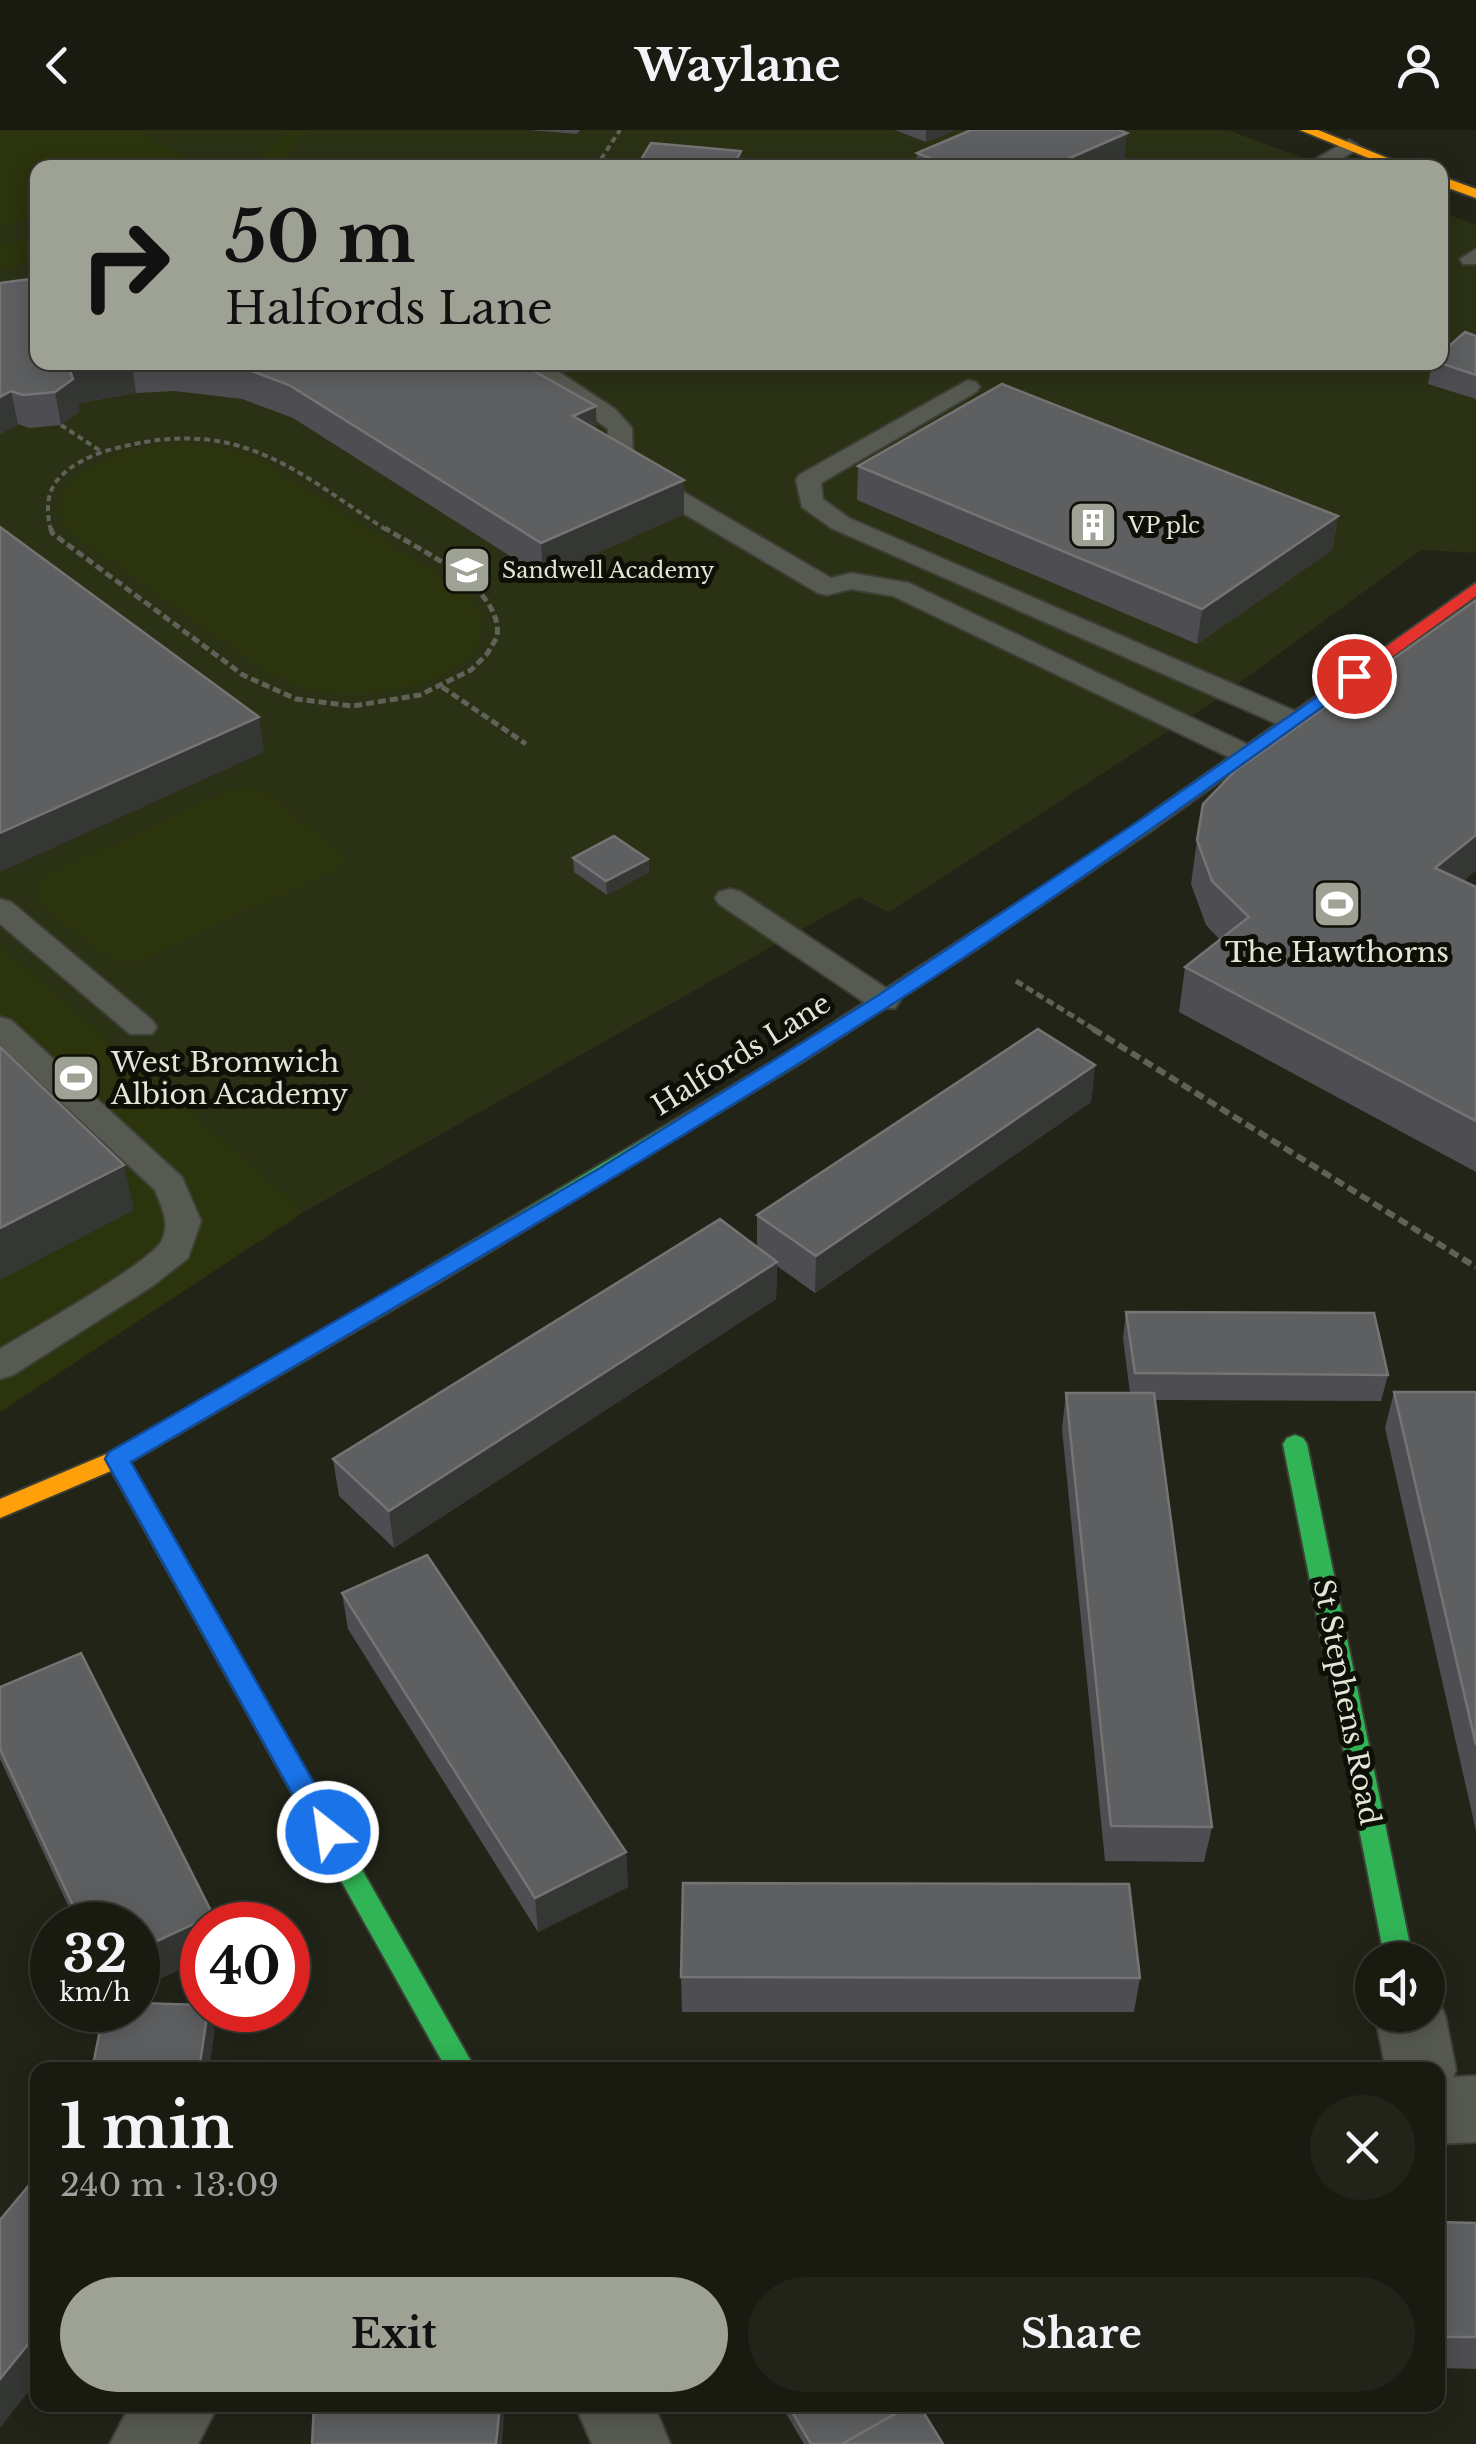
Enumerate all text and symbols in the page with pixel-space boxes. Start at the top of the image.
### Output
text: Waylane [635,37,841,93]
icon: back [30,38,85,93]
icon: person [1391,38,1446,93]
text: 50 m [225,194,416,281]
icon: right [60,200,190,330]
text: Halfords Lane [225,280,553,336]
building icon: VP plc [1067,499,1119,551]
place label: VP plc [1127,512,1200,539]
school or university icon: Sandwell Academy [441,544,493,596]
place label: Sandwell Academy [502,557,714,584]
pin [1312,634,1397,719]
icon: arrive [1327,649,1382,704]
sports icon: The Hawthorns [1311,878,1363,930]
place label: The Hawthorns [1225,935,1449,970]
street label: Halfords Lane [646,986,837,1123]
place label: West Bromwich Albion Academy [110,1045,348,1112]
sports icon: West Bromwich Albion Academy [50,1052,102,1104]
street label: St Stephens Road [1305,1576,1388,1828]
position arrow [276,1780,380,1884]
speed limit sign: 40 [180,1902,310,2032]
text: 32 [63,1923,127,1986]
map controls [1355,1942,1445,2032]
button: sound [1355,1942,1445,2032]
text: km/h [60,1977,130,2008]
text: 1 min [60,2090,234,2164]
button: close [1310,2095,1415,2200]
text: 240 m · 13:09 [60,2165,279,2205]
button: Exit [60,2277,728,2392]
button: Share [748,2277,1415,2392]

